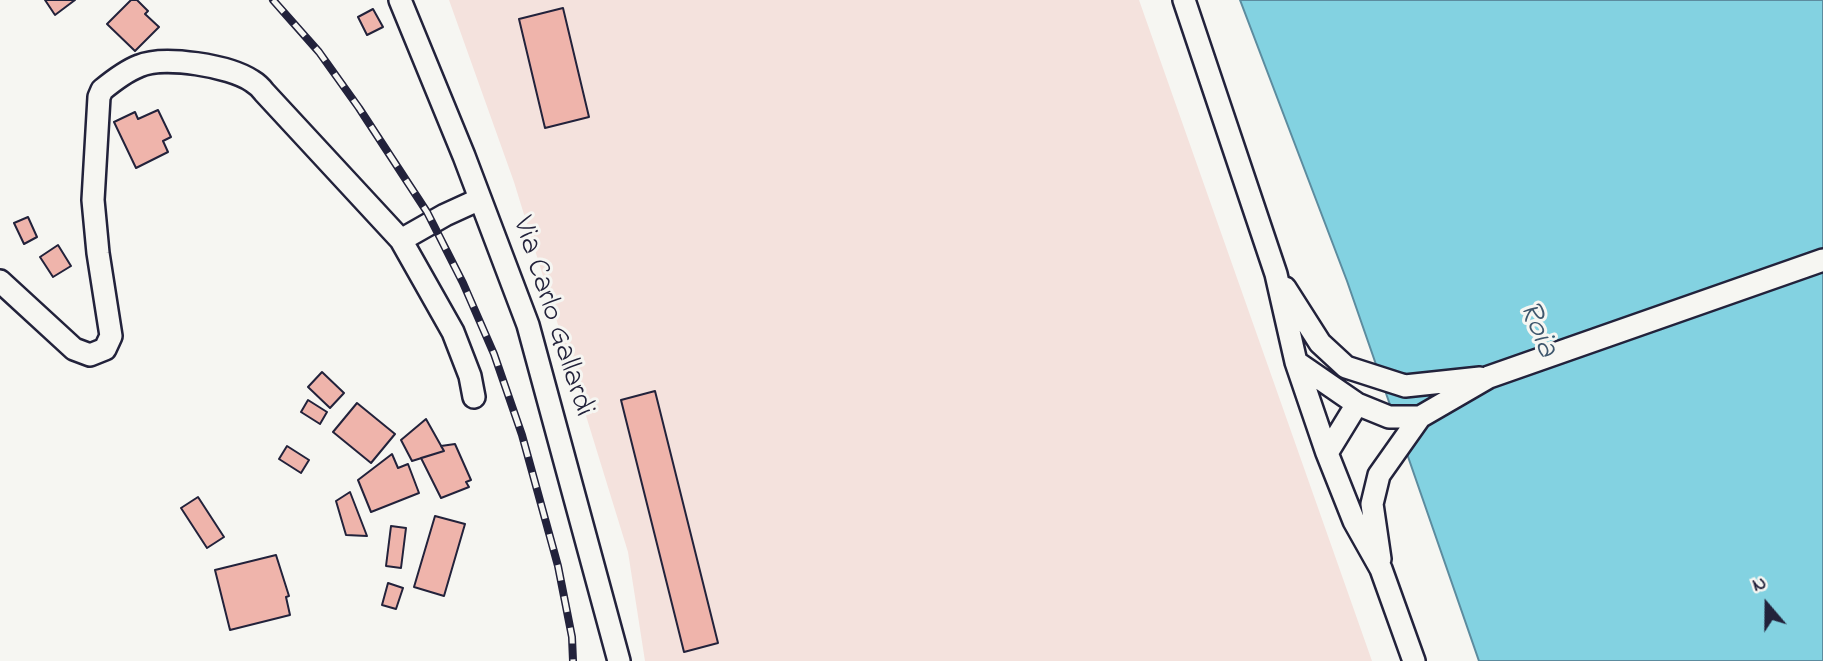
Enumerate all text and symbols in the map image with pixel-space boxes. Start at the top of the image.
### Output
street label: Via Carlo Gallardi [502,213,600,421]
water label: Roia [1507,296,1565,364]
north arrow [1732,570,1802,640]
text: N [1749,570,1770,600]

